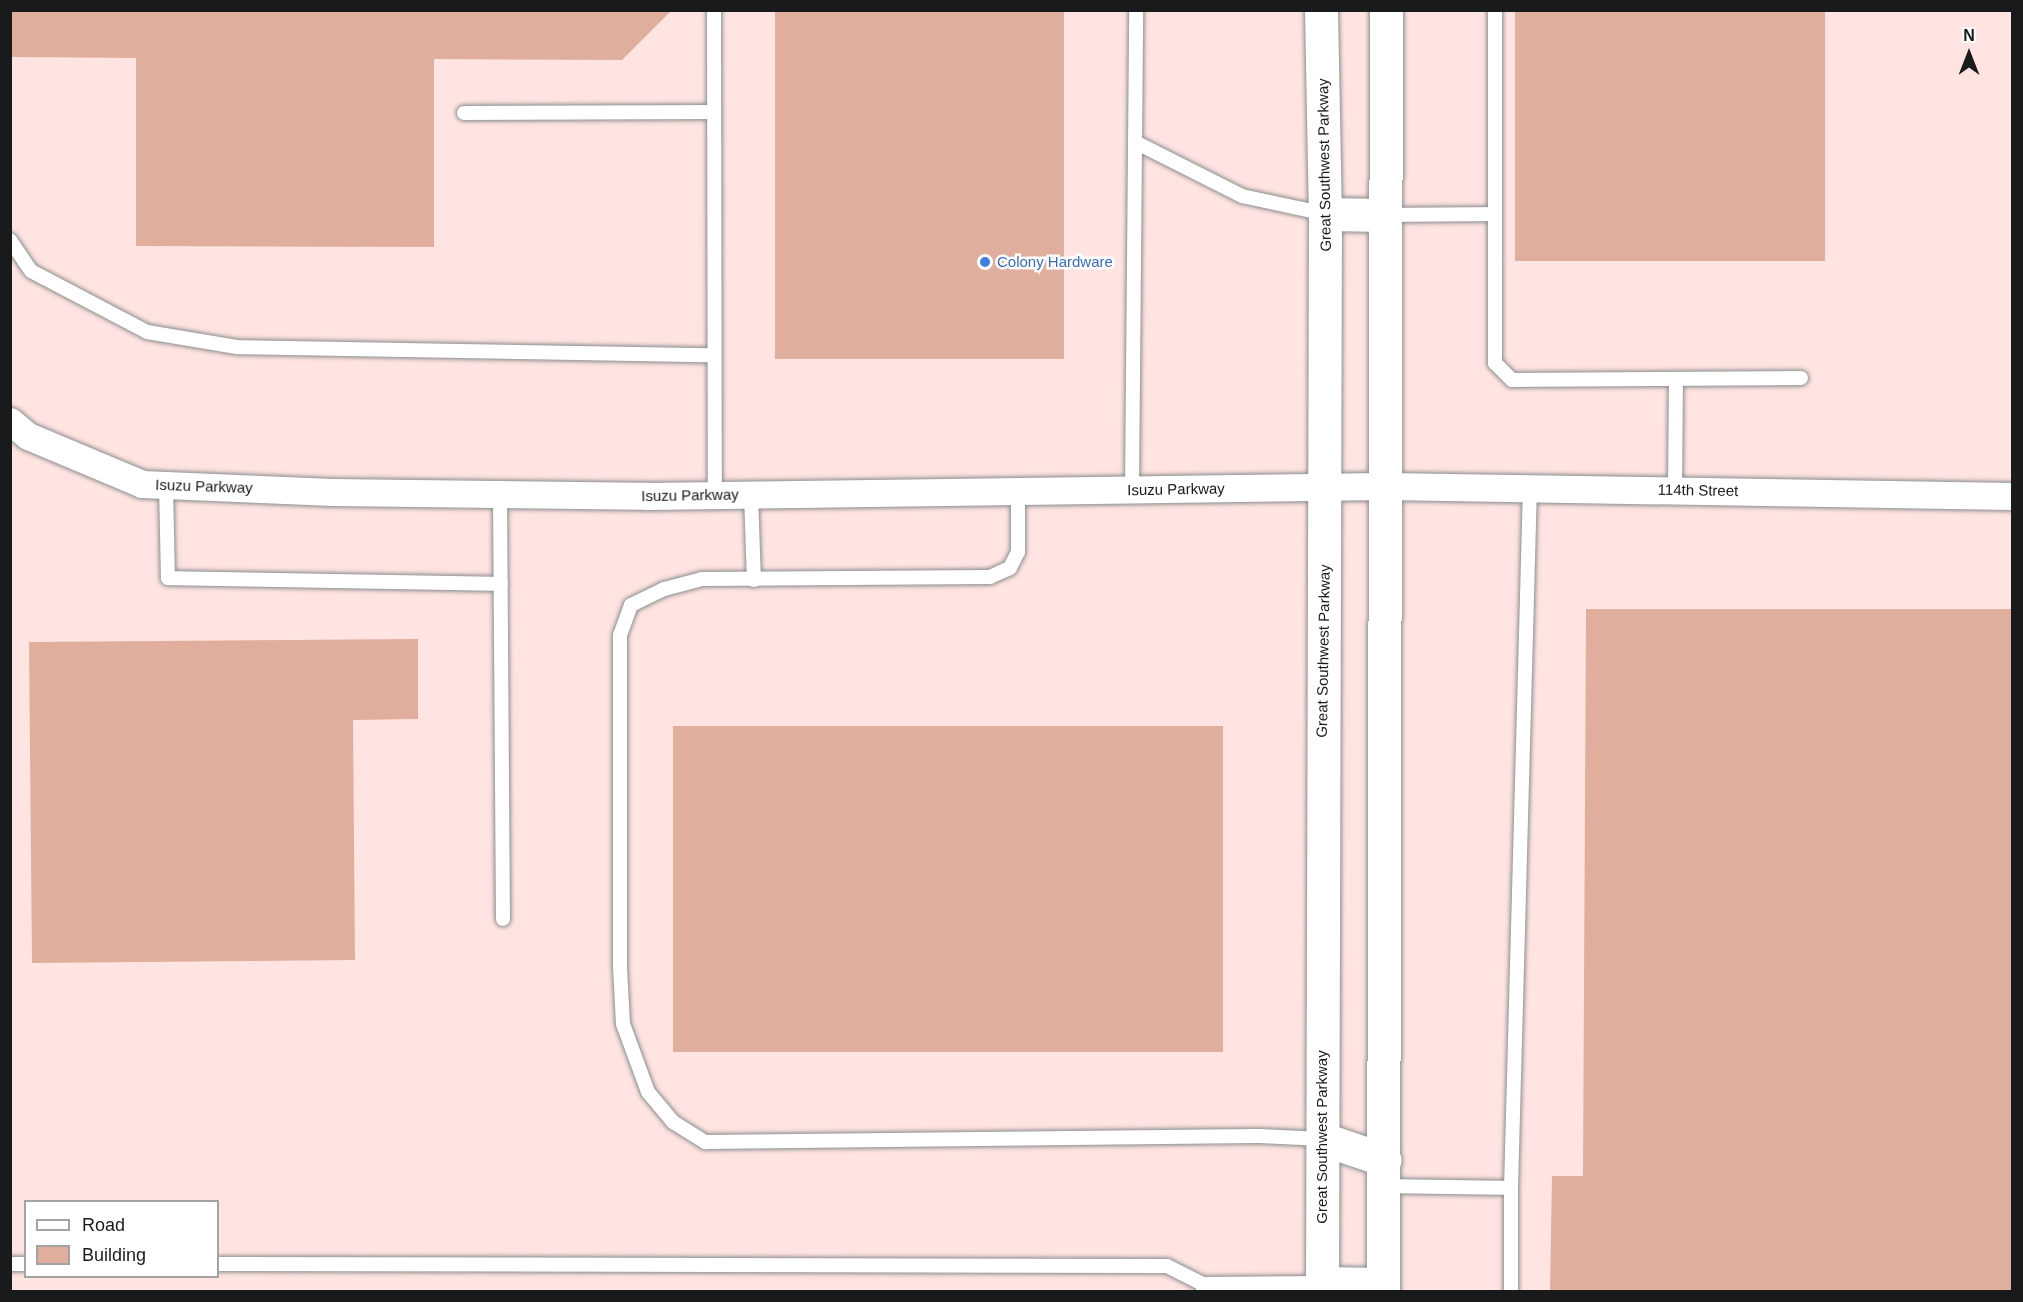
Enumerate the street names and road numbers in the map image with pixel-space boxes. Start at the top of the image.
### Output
street label: Great Southwest Parkway [1313,78,1335,252]
street label: Isuzu Parkway [155,475,253,497]
street label: Isuzu Parkway [1127,479,1225,499]
street label: 114th Street [1658,480,1738,500]
street label: Isuzu Parkway [641,485,739,505]
street label: Great Southwest Parkway [1312,564,1334,738]
street label: Great Southwest Parkway [1313,1050,1331,1224]

